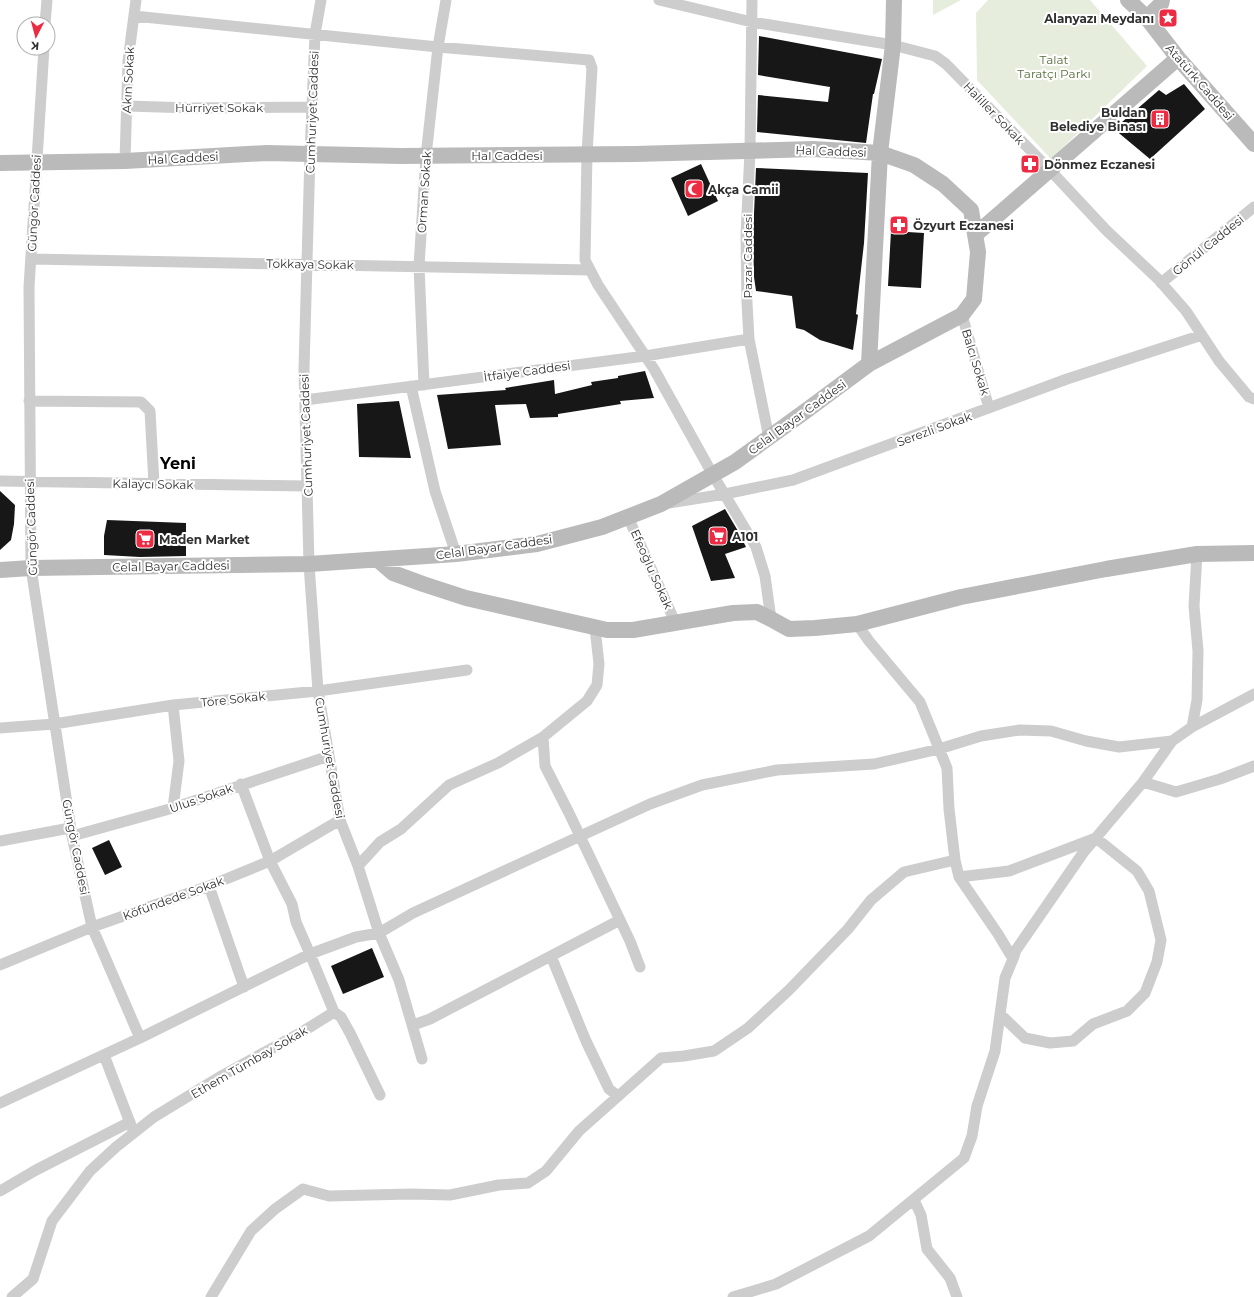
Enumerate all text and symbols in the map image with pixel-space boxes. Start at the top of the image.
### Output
place icon: Alanyazı Meydanı [1157,7,1179,29]
place label: Alanyazı Meydanı [1043,11,1154,26]
north arrow [16,16,56,56]
text: K [29,38,40,53]
street label: Atatürk Caddesi [1163,41,1237,123]
street label: Akın Sokak [119,46,137,114]
street label: Cumhuriyet Caddesi [302,50,322,174]
park label: Talat Taratçı Parkı [1017,52,1091,81]
street label: Haliller Sokak [960,79,1028,148]
street label: Hürriyet Sokak [175,100,264,115]
place label: Buldan Belediye Binası [1050,105,1146,134]
building icon: Buldan Belediye Binası [1149,108,1171,130]
street label: Hal Caddesi [795,142,867,160]
street label: Hal Caddesi [471,148,543,163]
street label: Hal Caddesi [147,149,219,167]
street label: Orman Sokak [414,150,434,233]
pharmacy icon: Dönmez Eczanesi [1019,153,1041,175]
street label: Güngör Caddesi [24,154,44,252]
place label: Dönmez Eczanesi [1044,157,1155,172]
mosque icon: Akça Camii [683,178,705,200]
place label: Akça Camii [707,182,779,197]
street label: Gönül Caddesi [1169,212,1247,278]
street label: Pazar Caddesi [740,214,755,298]
pharmacy icon: Özyurt Eczanesi [888,214,910,236]
place label: Özyurt Eczanesi [913,218,1014,233]
street label: Tokkaya Sokak [266,256,355,272]
street label: Balcı Sokak [959,327,993,398]
street label: İtfaiye Caddesi [483,357,571,385]
street label: Cumhuriyet Caddesi [296,373,316,497]
street label: Celal Bayar Caddesi [745,376,849,458]
street label: Serezli Sokak [895,408,974,449]
district label: Yeni [159,454,196,473]
street label: Kalaycı Sokak [112,476,195,492]
street label: Güngör Caddesi [22,478,40,576]
supermarket icon: A101 [707,525,729,547]
street label: Efeoğlu Sokak [628,527,677,612]
supermarket icon: Maden Market [134,528,156,550]
place label: A101 [731,529,758,544]
street label: Celal Bayar Caddesi [435,531,553,563]
place label: Maden Market [159,532,251,547]
street label: Celal Bayar Caddesi [112,557,230,575]
street label: Töre Sokak [200,688,267,710]
street label: Cumhuriyet Caddesi [312,696,348,820]
street label: Ulus Sokak [167,780,235,816]
street label: Güngör Caddesi [59,798,93,896]
street label: Köfündede Sokak [121,873,226,923]
street label: Ethem Tümbay Sokak [188,1022,311,1102]

